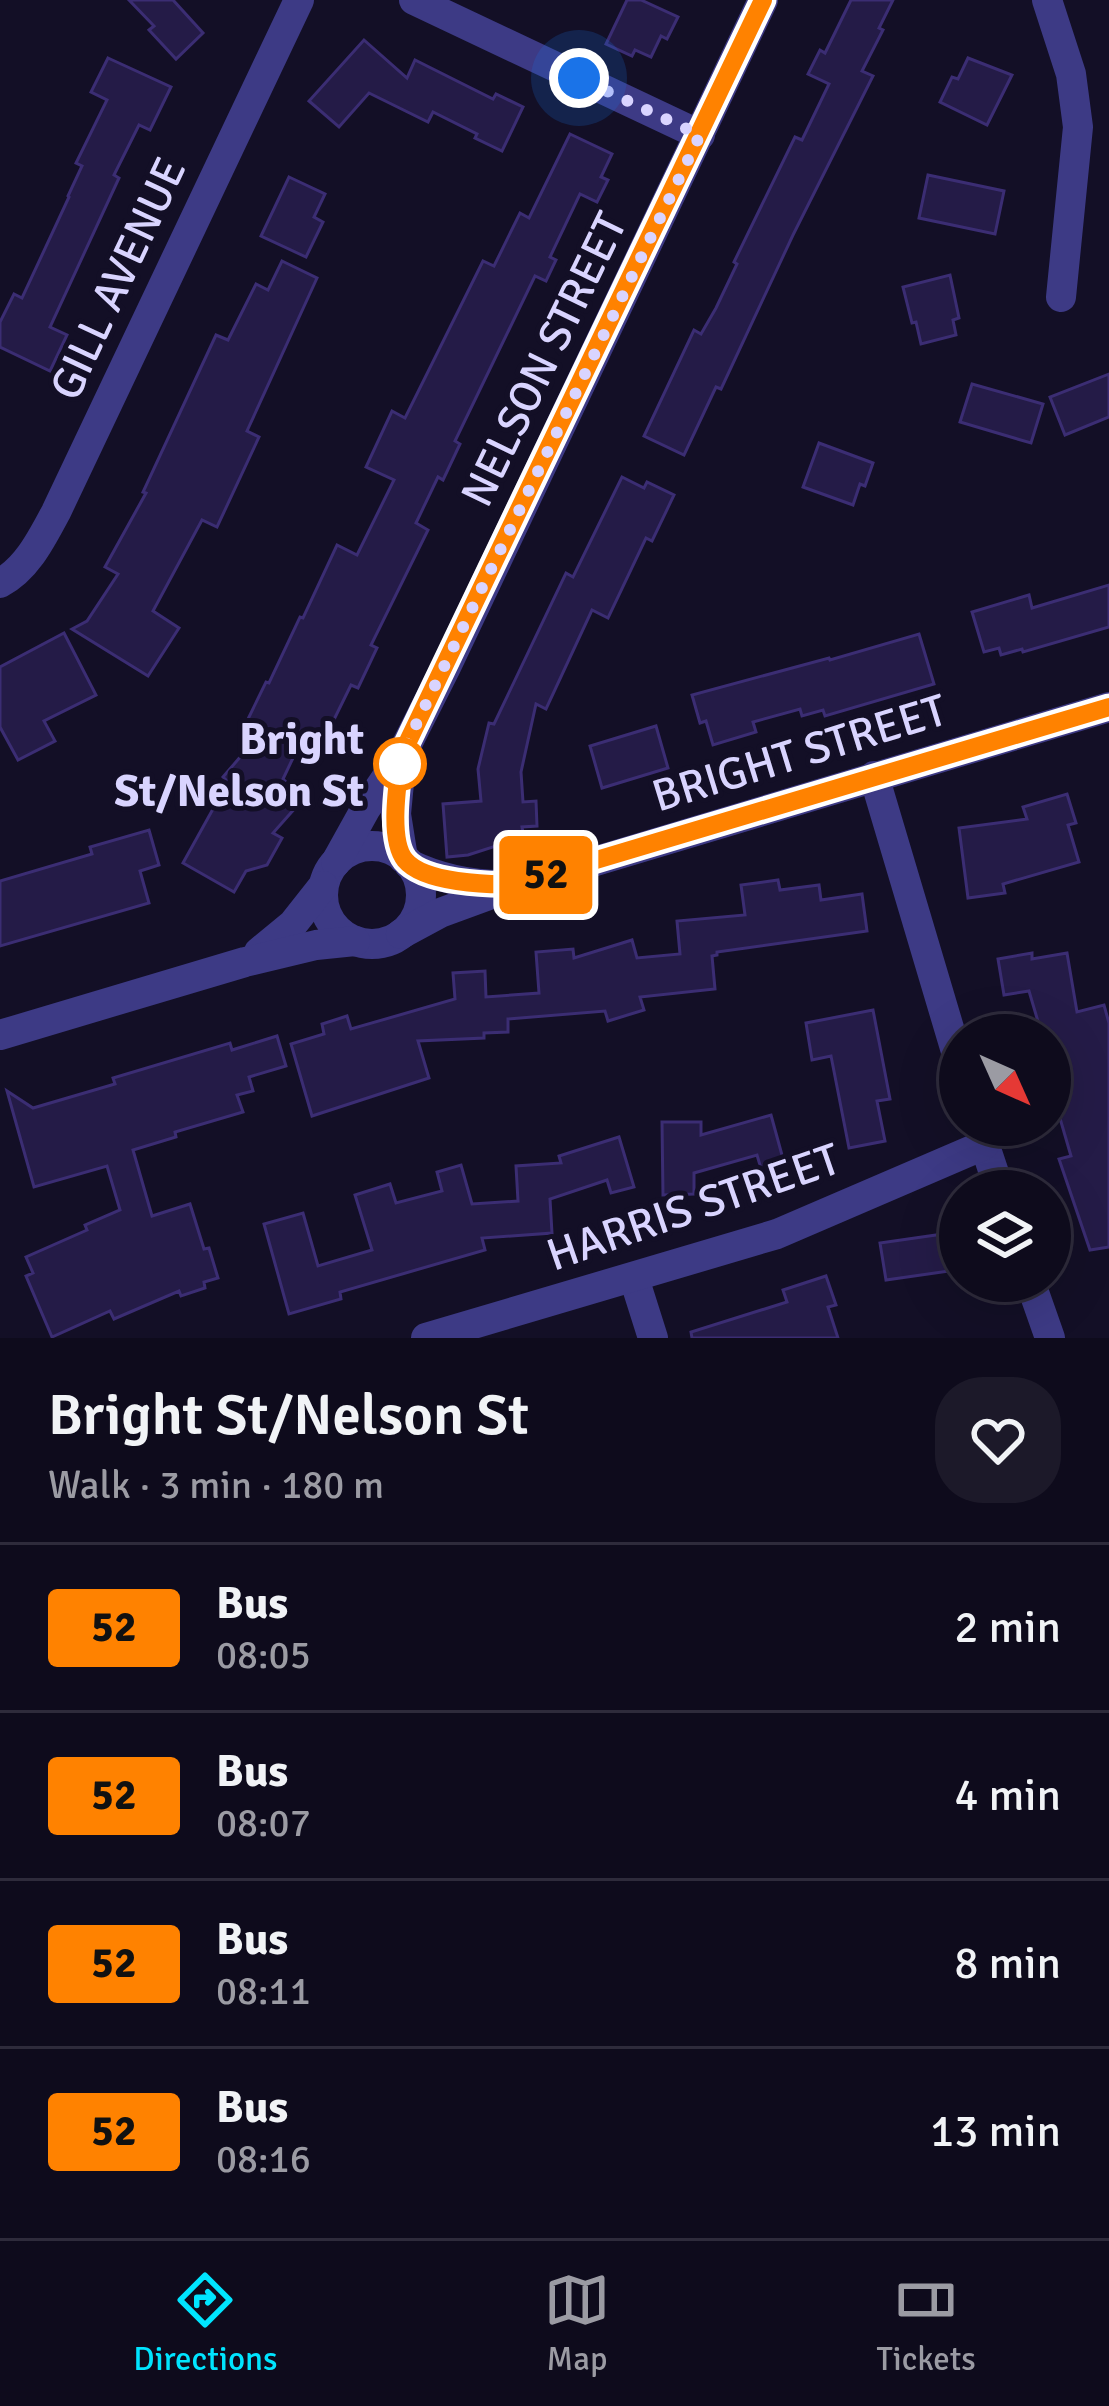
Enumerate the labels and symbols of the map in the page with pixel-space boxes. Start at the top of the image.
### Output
your location [549,48,609,108]
street label: GILL AVENUE [38,149,198,408]
street label: NELSON STREET [449,204,639,516]
street label: BRIGHT STREET [646,683,953,824]
place label: Bright St/Nelson St [114,712,364,819]
marker: Bright St/Nelson St [375,739,425,789]
line badge: 52 [492,836,600,914]
north arrow [939,1014,1071,1146]
street label: HARRIS STREET [540,1132,847,1283]

